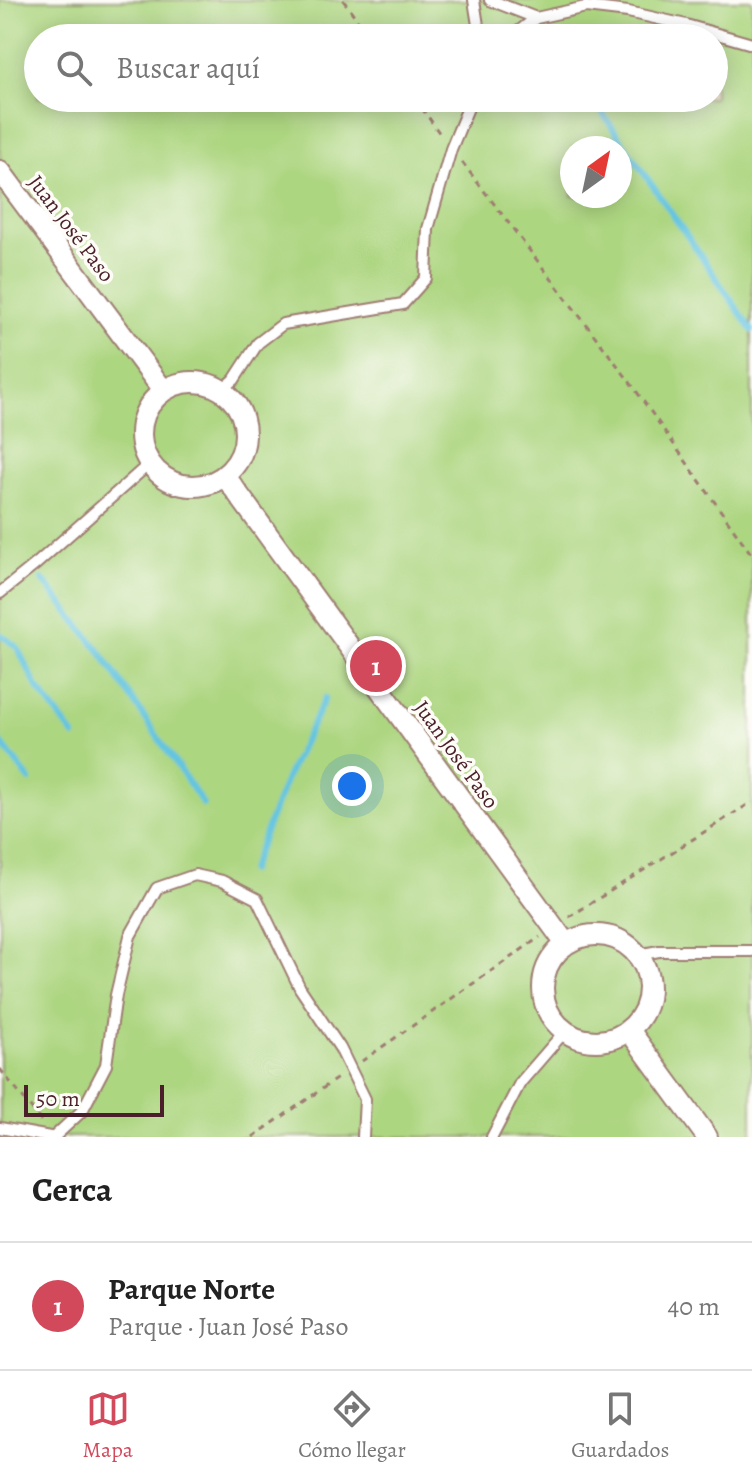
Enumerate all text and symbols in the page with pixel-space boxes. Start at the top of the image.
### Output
search box [24,24,728,112]
icon: search [52,46,96,90]
text: Buscar aquí [116,48,260,88]
north arrow [560,136,632,208]
street label: Juan José Paso [21,169,121,288]
pin: 1 [350,636,402,696]
street label: Juan José Paso [407,694,506,815]
your location [332,766,372,806]
scale bar [24,1081,164,1117]
text: 50 m [36,1084,80,1114]
text: Cerca [32,1166,113,1213]
text: Parque Norte [108,1269,275,1309]
text: 1 [53,1289,63,1324]
text: 40 m [668,1289,720,1324]
text: Parque · Juan José Paso [108,1309,348,1344]
tab: Mapa [83,1387,133,1465]
tab: Cómo llegar [298,1387,406,1465]
tab: Guardados [571,1387,669,1465]

